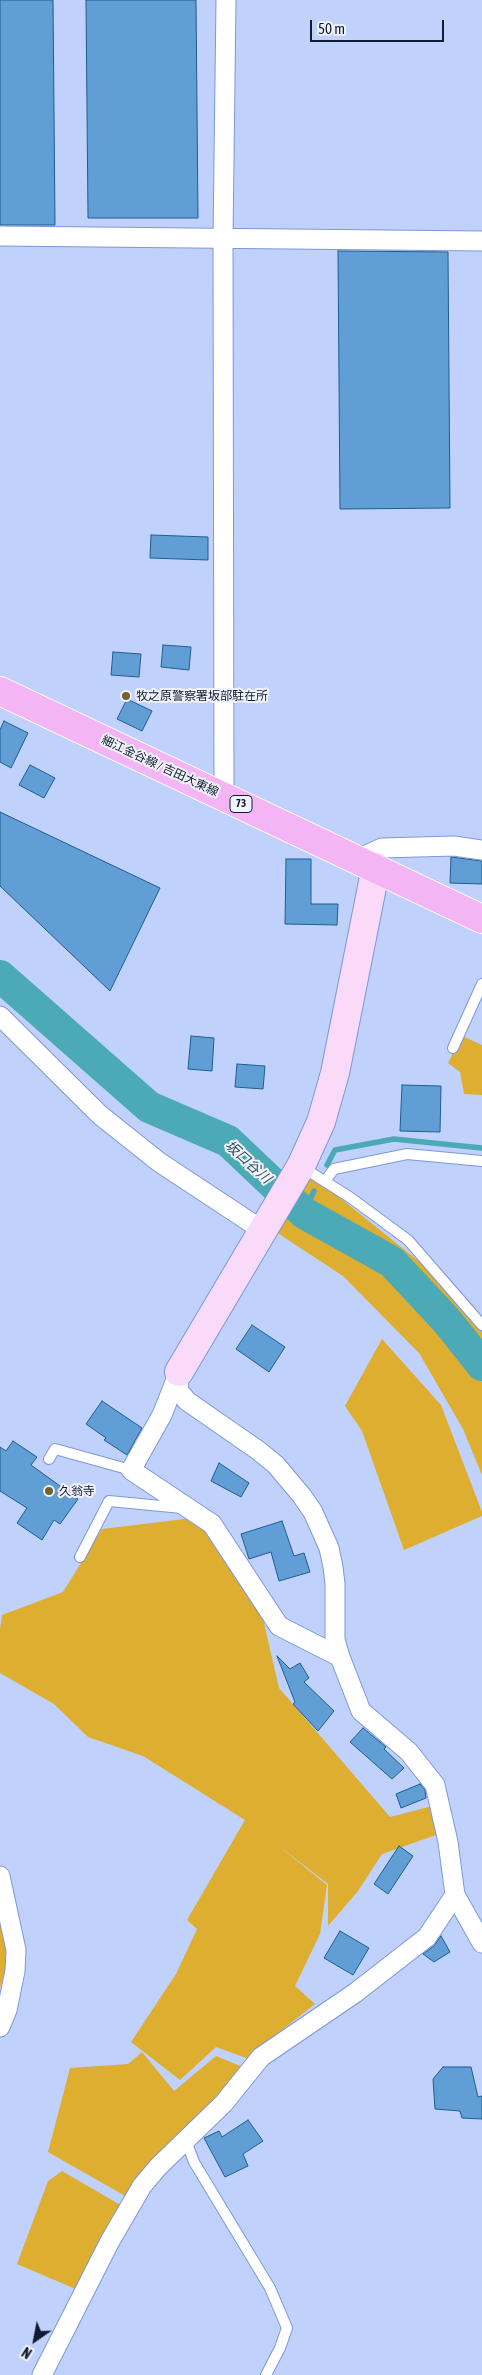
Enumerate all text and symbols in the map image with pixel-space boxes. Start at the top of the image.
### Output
scale bar [312,10,446,42]
text: 50 m [318,20,345,37]
place label: 牧之原警察署坂部駐在所 [136,689,268,703]
marker: 牧之原警察署坂部駐在所 [120,690,132,702]
street label: 細江金谷線 / 吉田大東線 [99,733,221,799]
road number: 73 [230,796,252,812]
water label: 坂口谷川 [222,1137,274,1187]
place label: 久翁寺 [59,1484,95,1498]
marker: 久翁寺 [43,1485,55,1497]
north arrow [10,2315,60,2365]
text: N [19,2344,35,2362]

